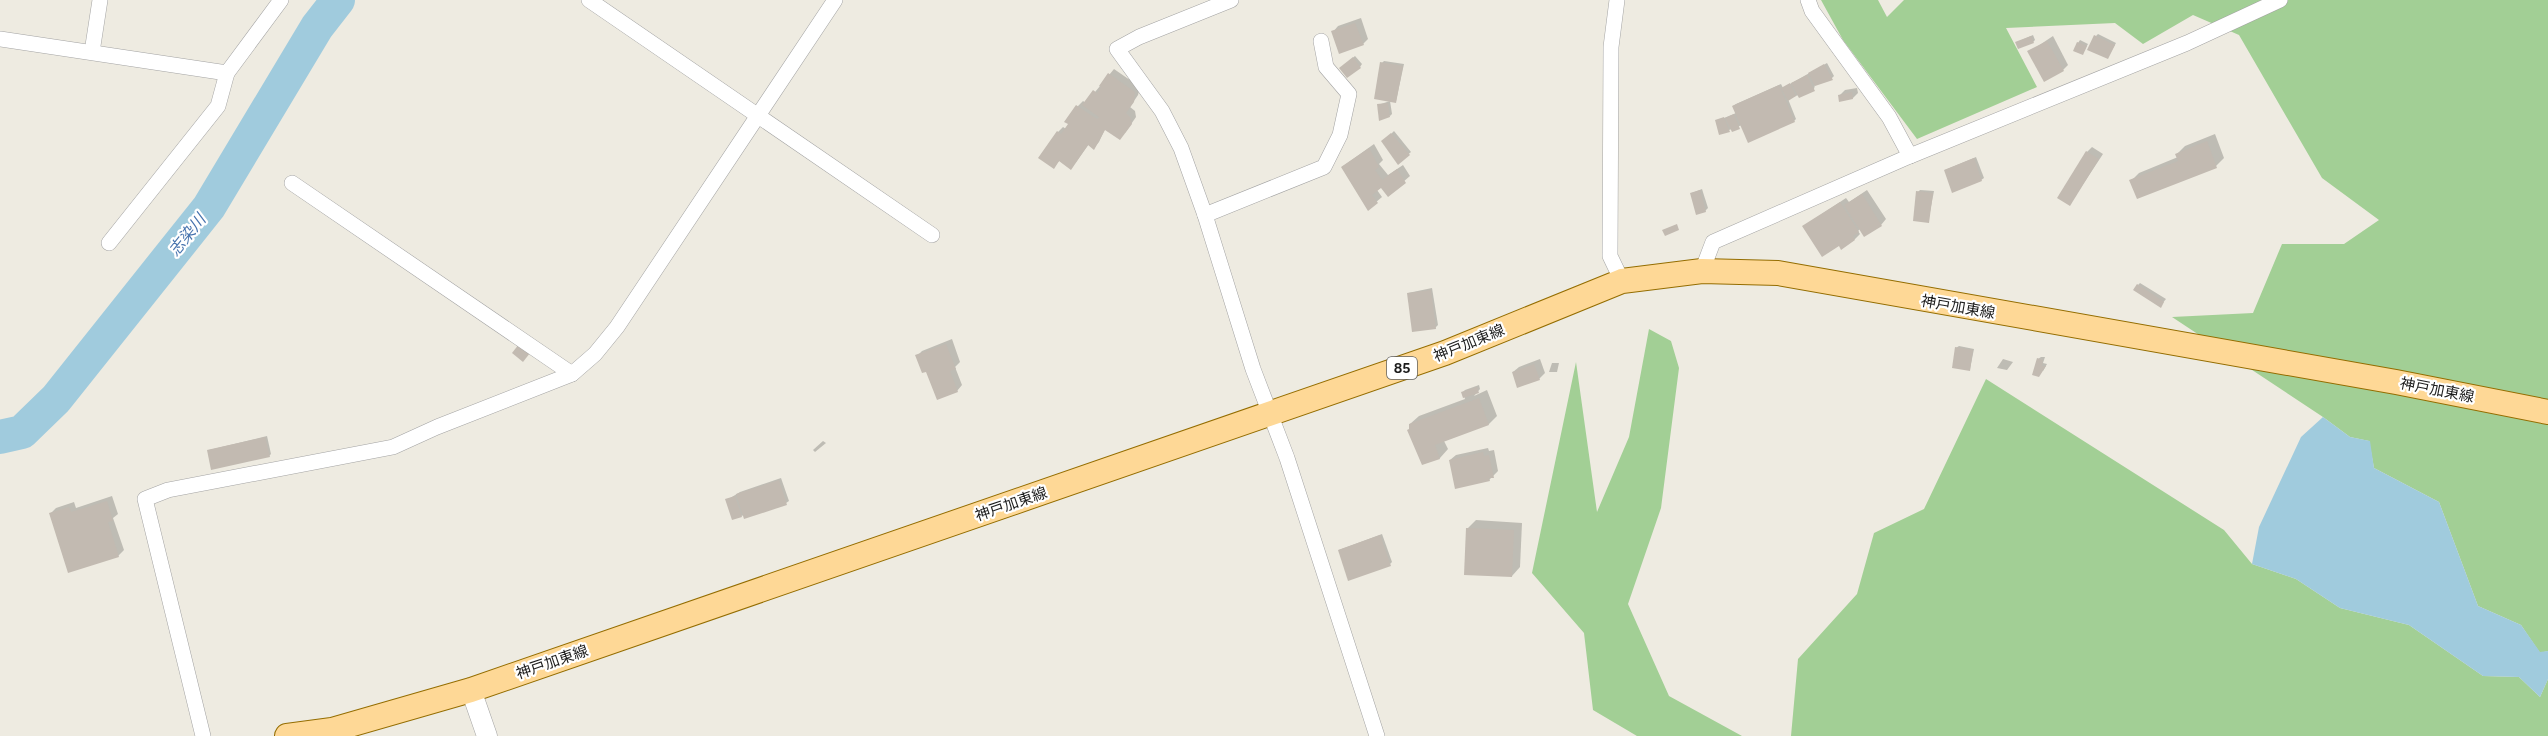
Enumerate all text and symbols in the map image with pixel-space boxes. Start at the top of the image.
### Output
water label: 志染川 [165,209,211,260]
street label: 神戸加東線 [1919,292,1997,322]
street label: 神戸加東線 [1431,321,1507,365]
road number: 85 [1387,357,1417,379]
street label: 神戸加東線 [2398,374,2476,406]
street label: 神戸加東線 [973,483,1049,525]
street label: 神戸加東線 [514,641,590,683]

